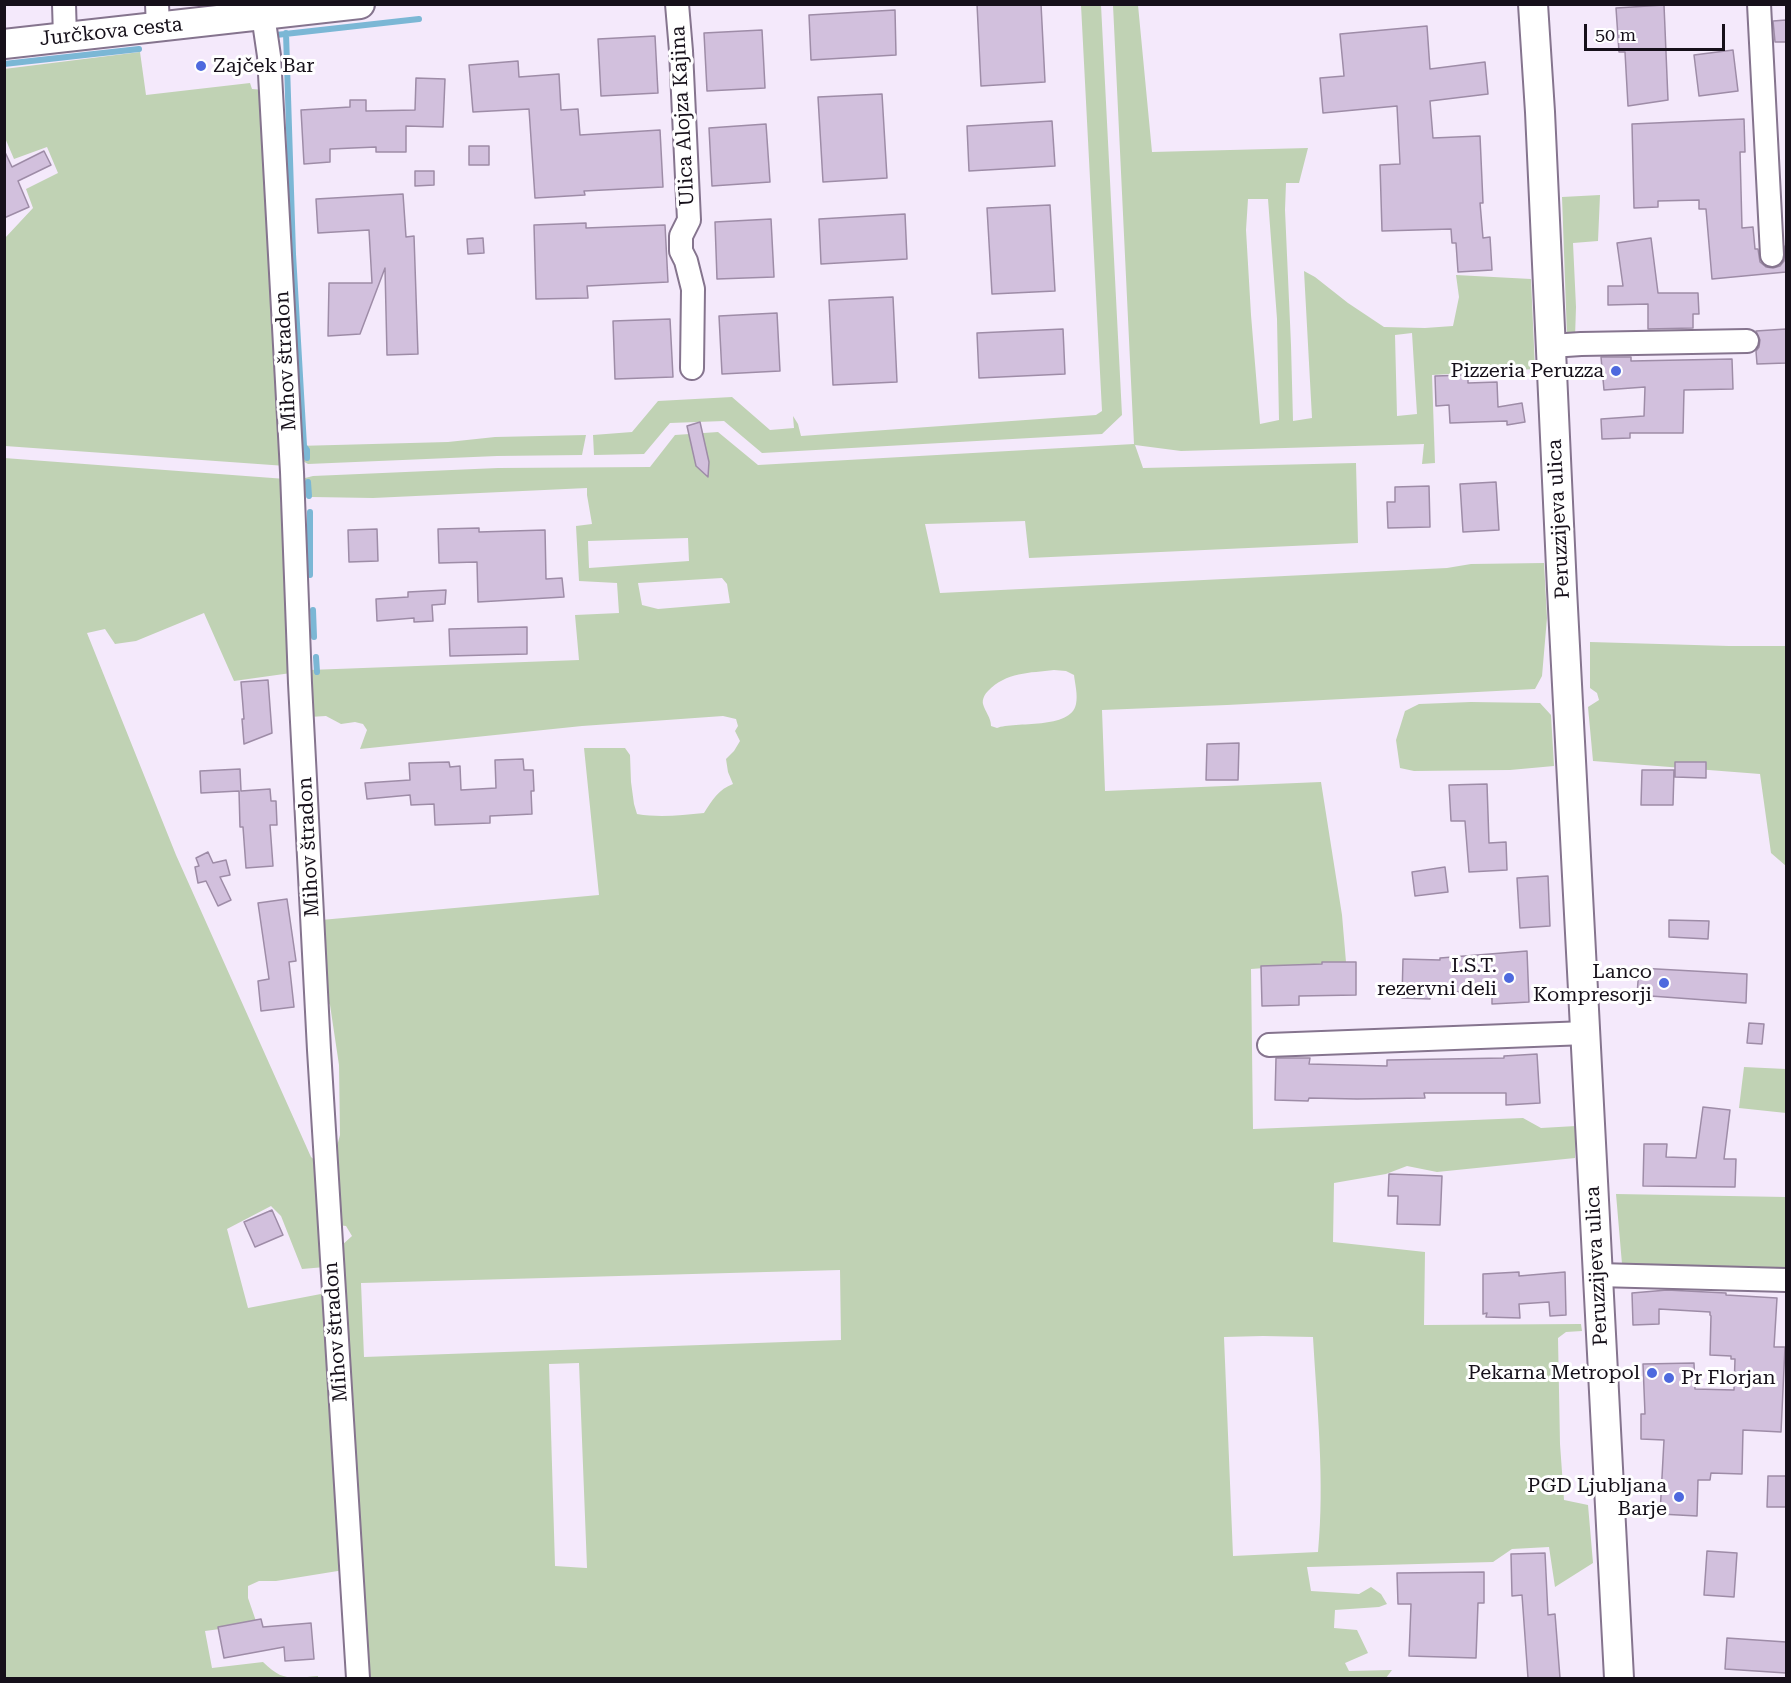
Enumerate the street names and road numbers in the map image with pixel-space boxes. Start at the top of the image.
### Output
street label: Jurčkova cesta [38,13,184,51]
street label: Ulica Alojza Kajina [666,25,700,207]
street label: Mihov štradon [270,290,302,432]
street label: Peruzzijeva ulica [1543,438,1575,600]
street label: Mihov štradon [293,776,325,918]
street label: Peruzzijeva ulica [1581,1185,1613,1347]
street label: Mihov štradon [319,1261,353,1403]

